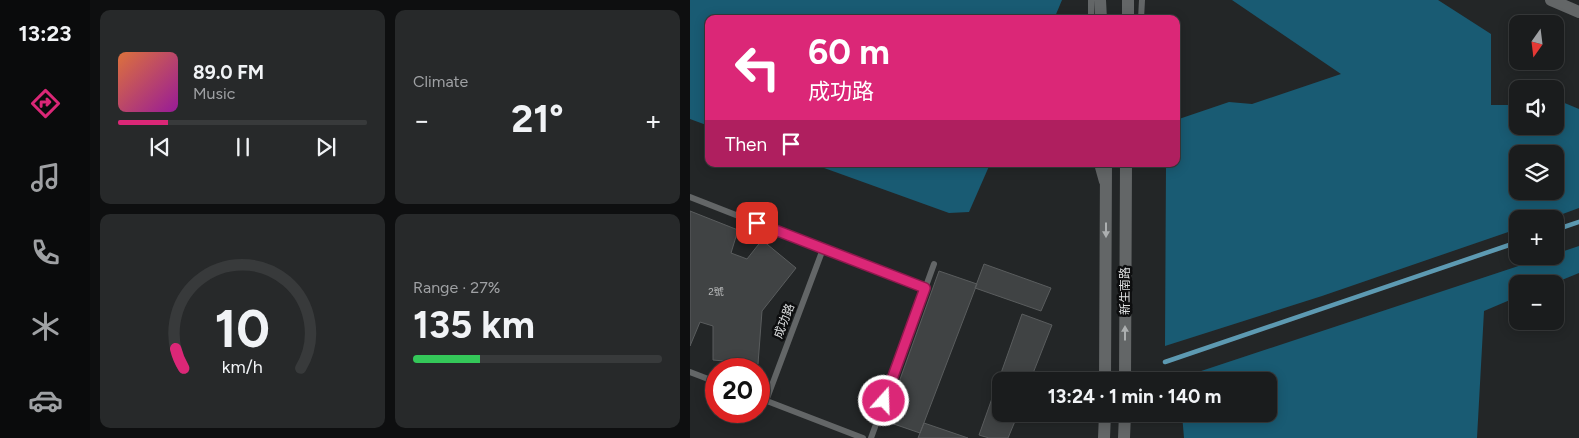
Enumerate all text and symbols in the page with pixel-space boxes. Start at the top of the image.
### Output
north arrow [1509,15,1564,70]
map controls [1509,15,1564,330]
text: 13:23 [18,20,72,47]
text: 60 m [808,31,890,73]
icon: left [725,35,790,100]
text: 89.0 FM [193,61,264,84]
text: Climate [413,72,468,91]
text: 成功路 [808,78,874,105]
button: sound [1509,80,1564,135]
text: Music [193,84,235,103]
icon: directions [28,86,63,121]
text: 21° [511,96,564,142]
text: − [413,103,430,137]
text: + [645,103,662,137]
icon: arrive [777,130,805,158]
icon: previous [146,133,174,161]
icon: pause [229,133,257,161]
icon: next [312,133,340,161]
text: Then [725,133,767,156]
button: layers [1509,145,1564,200]
icon: music [28,160,63,195]
pin [736,202,778,244]
icon: arrive [743,209,771,237]
button: + [1509,210,1564,265]
one-way arrow [1102,222,1110,238]
icon: phone [28,235,63,270]
street label: 新生南路 [1118,267,1132,315]
button: − [1509,275,1564,330]
text: Range · 27% [413,278,500,297]
house number: 2號 [708,285,724,298]
text: 10 [215,298,270,360]
text: 135 km [413,302,535,348]
street label: 成功路 [771,302,797,340]
icon: climate [28,309,63,344]
one-way arrow [1121,324,1129,340]
text: km/h [222,356,263,377]
speed limit sign: 20 [705,358,770,423]
position arrow [857,374,909,426]
icon: car [28,383,63,418]
text: 13:24 · 1 min · 140 m [1048,385,1221,408]

